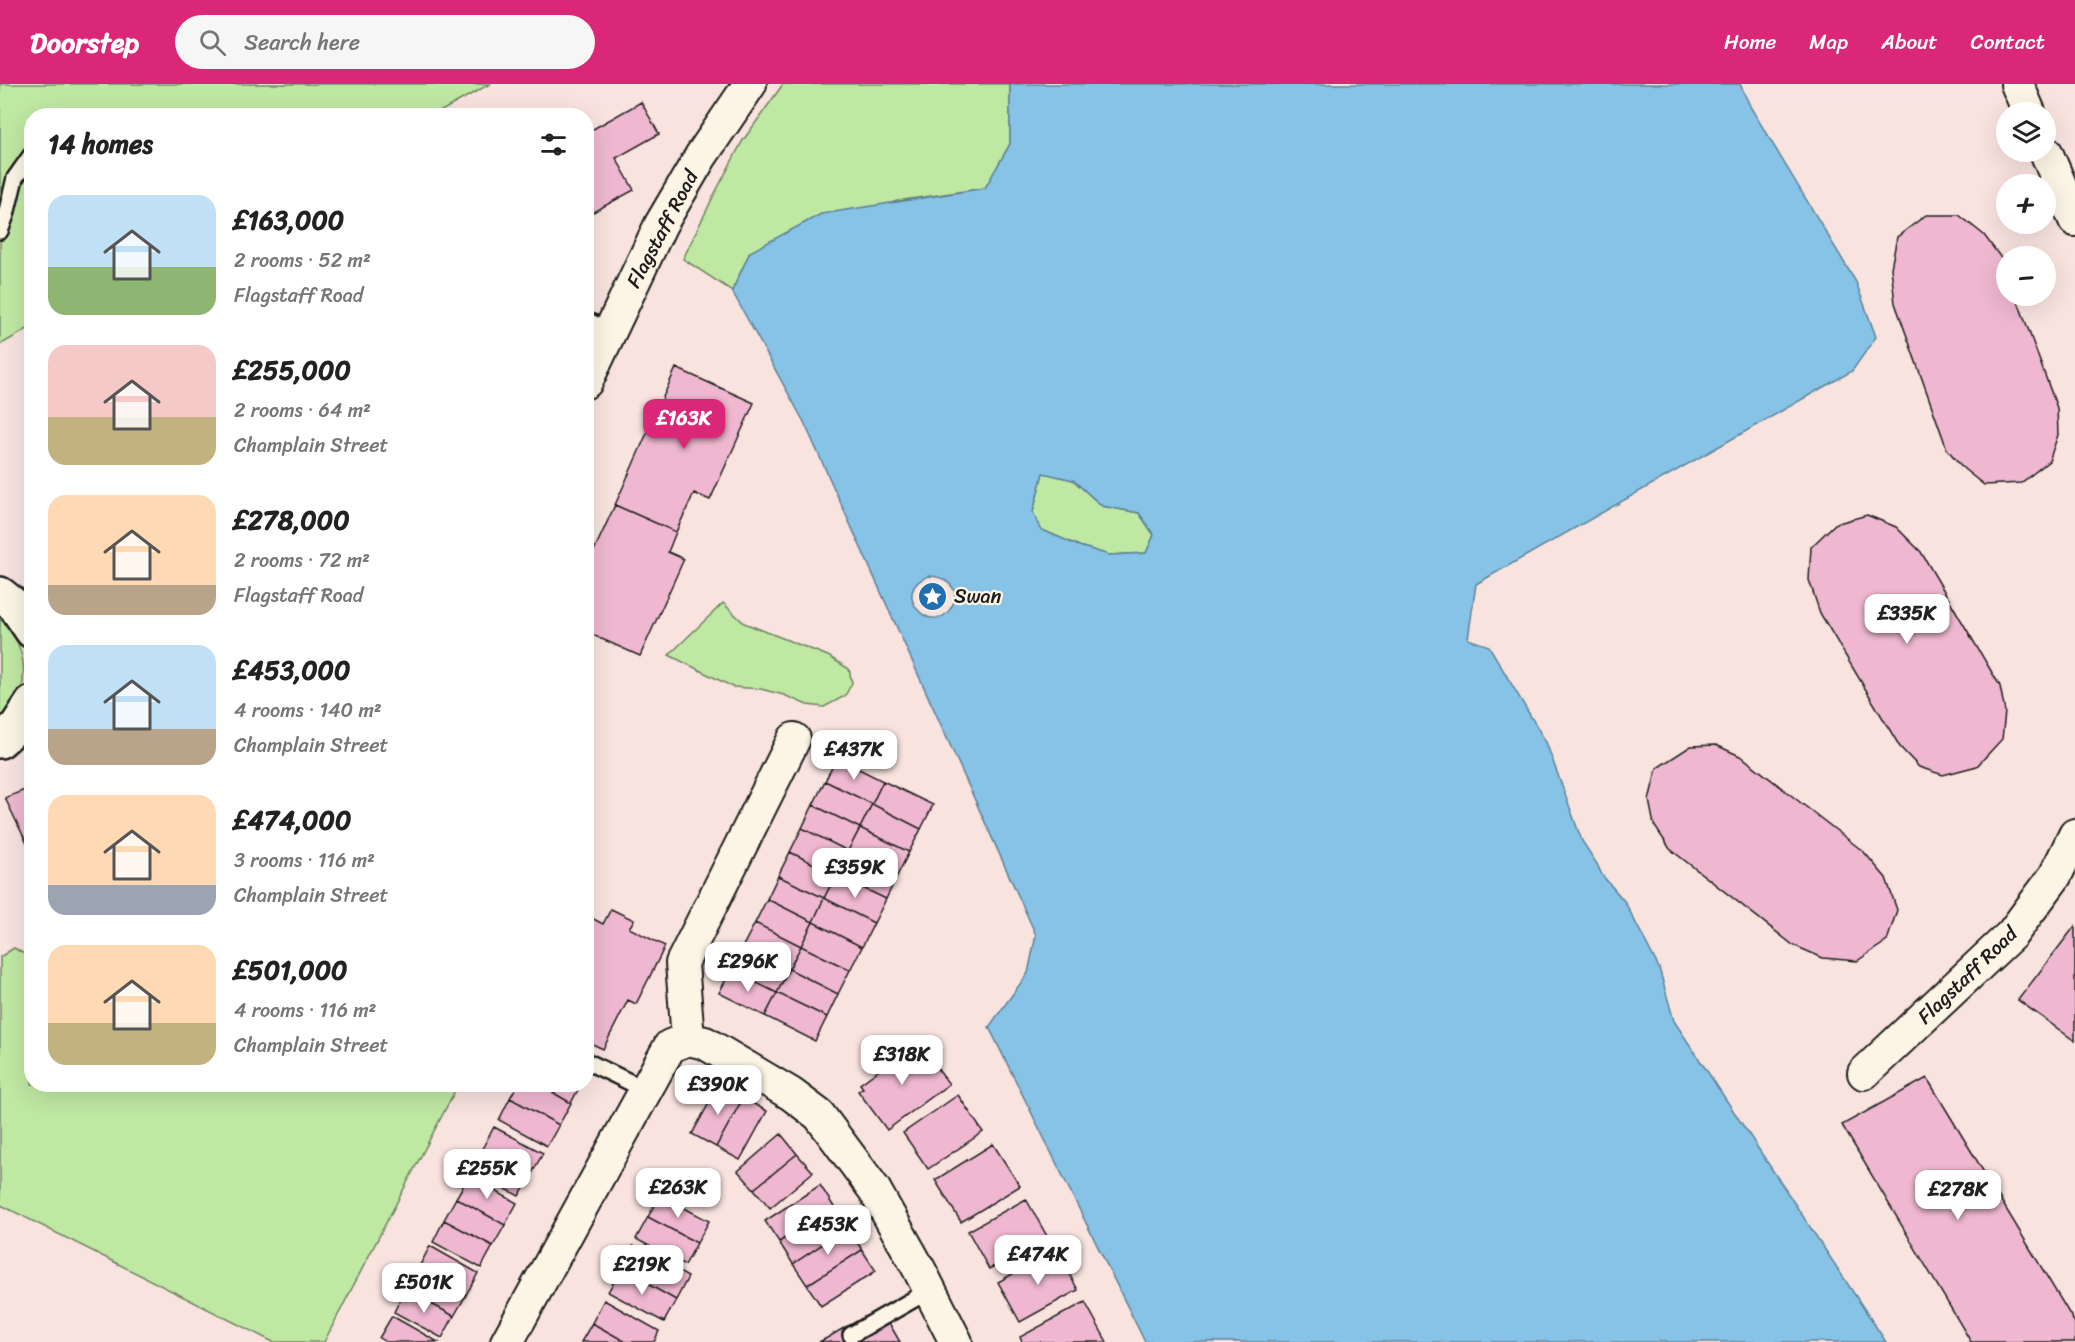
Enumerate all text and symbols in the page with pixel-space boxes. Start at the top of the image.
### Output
search box [175,15,595,69]
text: Doorstep [30,18,139,67]
text: Search here [244,23,360,62]
text: Home [1724,23,1776,61]
text: Map [1809,23,1848,61]
text: About [1881,23,1938,61]
text: Contact [1971,23,2045,61]
icon: search [196,26,229,59]
map controls [1996,102,2056,306]
button: layers [1996,102,2056,162]
text: 14 homes [48,121,153,167]
icon: filters [537,128,570,161]
street label: Flagstaff Road [617,163,709,295]
button: + [1996,174,2056,234]
text: £163,000 [234,197,344,243]
icon: home [96,219,168,291]
text: 2 rooms · 52 m² [234,243,371,278]
button: − [1996,246,2056,306]
text: Flagstaff Road [234,278,363,313]
text: £255,000 [234,347,351,393]
icon: home [96,369,168,441]
text: 2 rooms · 64 m² [234,393,371,428]
pin: £163K [642,399,726,450]
text: £163K [657,401,711,436]
text: Champlain Street [234,428,388,463]
text: £278,000 [234,497,350,543]
icon: home [96,519,168,591]
text: 2 rooms · 72 m² [234,543,370,578]
text: Flagstaff Road [234,578,363,613]
place label: Swan [954,579,1001,614]
place icon: Swan [917,580,949,612]
pin: £335K [1865,594,1949,645]
text: £335K [1879,596,1935,631]
text: £453,000 [234,647,350,693]
icon: home [96,669,168,741]
text: 4 rooms · 140 m² [234,693,382,728]
text: Champlain Street [234,728,388,763]
pin: £437K [812,730,896,781]
text: £437K [825,732,883,767]
text: £474,000 [234,797,351,843]
icon: home [96,819,168,891]
text: 3 rooms · 116 m² [234,843,375,878]
pin: £359K [813,848,897,899]
text: £359K [826,850,884,885]
text: Champlain Street [234,878,388,913]
street label: Flagstaff Road [1909,917,2027,1033]
pin: £296K [706,942,790,993]
text: £296K [719,944,777,979]
text: £501,000 [234,947,348,993]
icon: home [96,969,168,1041]
text: 4 rooms · 116 m² [234,993,376,1028]
text: Champlain Street [234,1028,388,1063]
pin: £318K [860,1035,944,1086]
text: £318K [875,1037,929,1072]
pin: £390K [676,1065,760,1116]
text: £390K [689,1067,747,1102]
pin: £255K [445,1149,529,1200]
text: £255K [458,1151,516,1186]
pin: £263K [636,1168,720,1219]
text: £263K [650,1170,706,1205]
pin: £278K [1916,1170,2000,1221]
text: £278K [1929,1172,1987,1207]
pin: £453K [786,1205,870,1256]
text: £453K [799,1207,857,1242]
pin: £474K [996,1235,1080,1286]
text: £474K [1008,1237,1068,1272]
pin: £219K [600,1245,684,1296]
text: £219K [614,1247,670,1282]
pin: £501K [382,1263,466,1314]
text: £501K [396,1265,452,1300]

